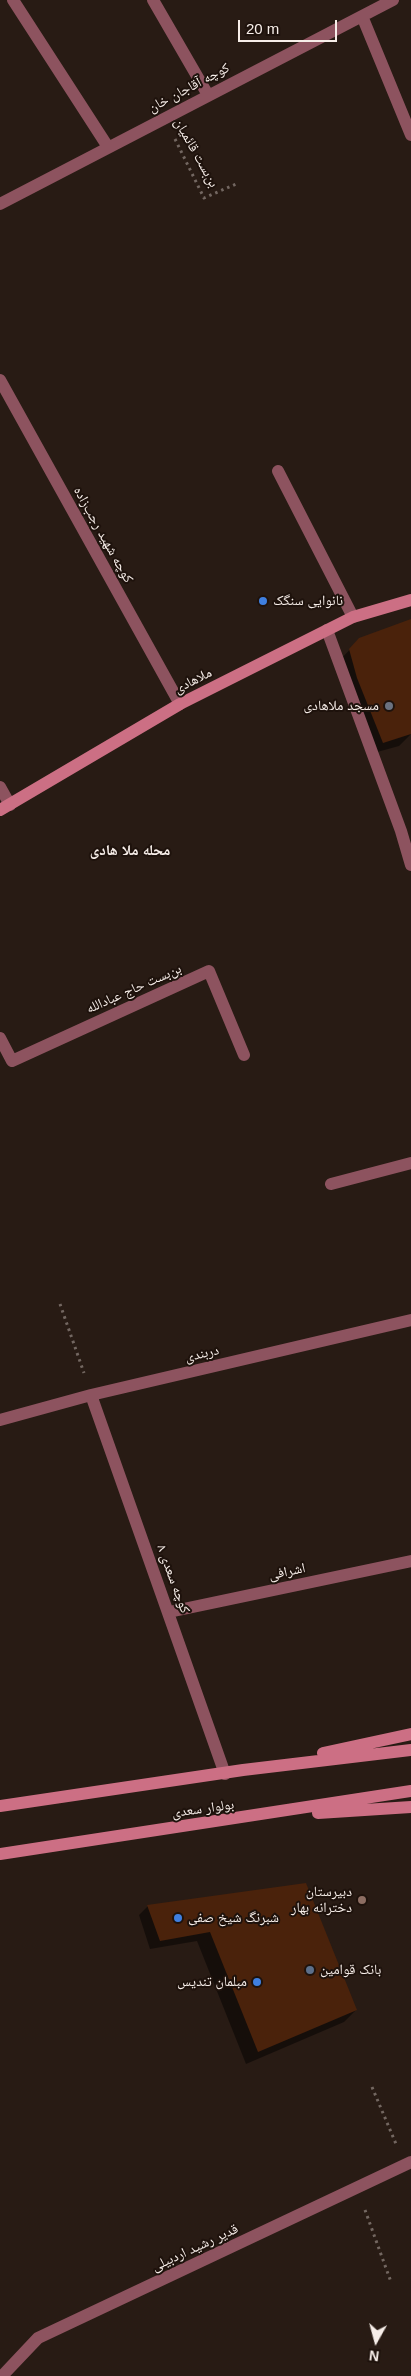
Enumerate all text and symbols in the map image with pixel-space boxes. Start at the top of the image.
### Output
scale bar [241,10,340,42]
text: 20 m [246,20,279,37]
street label: کوچه آقاجان خان [146,60,232,116]
street label: بن‌بست قائمیان [170,116,222,190]
street label: کوچه شهید رجب‌زاده [70,484,136,586]
place label: نانوایی سنگک [273,593,343,609]
marker: نانوایی سنگک [257,595,269,607]
street label: ملاهادی [171,664,215,698]
place label: مسجد ملاهادی [303,698,379,714]
marker: مسجد ملاهادی [383,700,395,712]
district label: محله ملا هادی [90,842,170,860]
street label: بن‌بست حاج عبادالله [84,961,184,1017]
street label: دربندی [183,1342,221,1366]
street label: کوچه سعدی ۸ [153,1542,193,1616]
street label: اشرافی [267,1560,307,1584]
street label: بولوار سعدی [171,1796,235,1822]
place label: دبیرستان دخترانه بهار [291,1884,352,1916]
marker: دبیرستان دخترانه بهار [356,1894,368,1906]
place label: شبرنگ شیخ صفی [188,1910,279,1926]
marker: شبرنگ شیخ صفی [172,1912,184,1924]
place label: بانک قوامین [320,1962,381,1978]
marker: بانک قوامین [304,1964,316,1976]
place label: مبلمان تندیس [177,1974,247,1990]
marker: مبلمان تندیس [251,1976,263,1988]
street label: قدیر رشید اردبیلی [149,2221,241,2275]
north arrow [351,2316,401,2366]
text: N [368,2347,380,2364]

